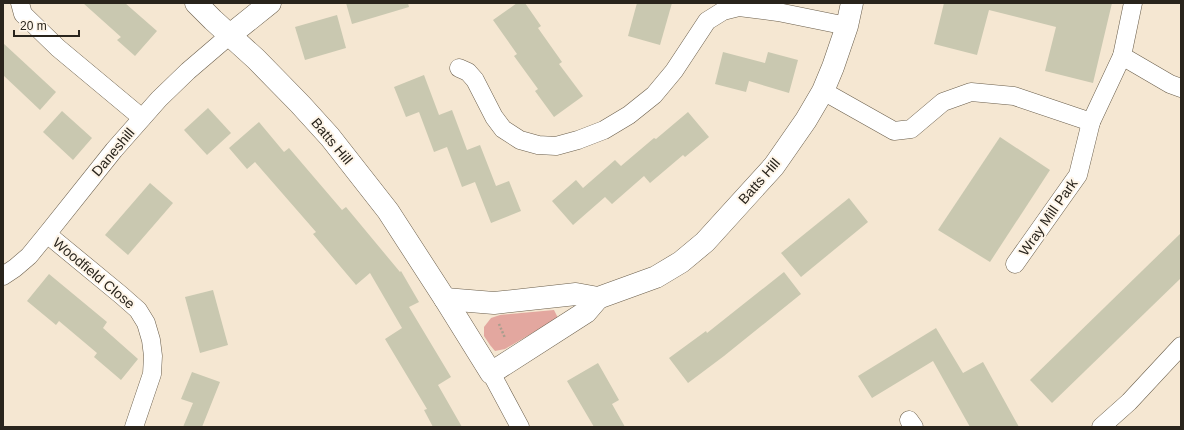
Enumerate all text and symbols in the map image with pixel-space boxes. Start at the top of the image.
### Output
scale bar [14,12,79,38]
text: 20 m [20,19,47,33]
street label: Batts Hill [308,115,356,167]
street label: Daneshill [88,125,138,179]
street label: Batts Hill [735,155,783,207]
street label: Wray Mill Park [1016,175,1081,258]
street label: Woodfield Close [50,234,138,312]

